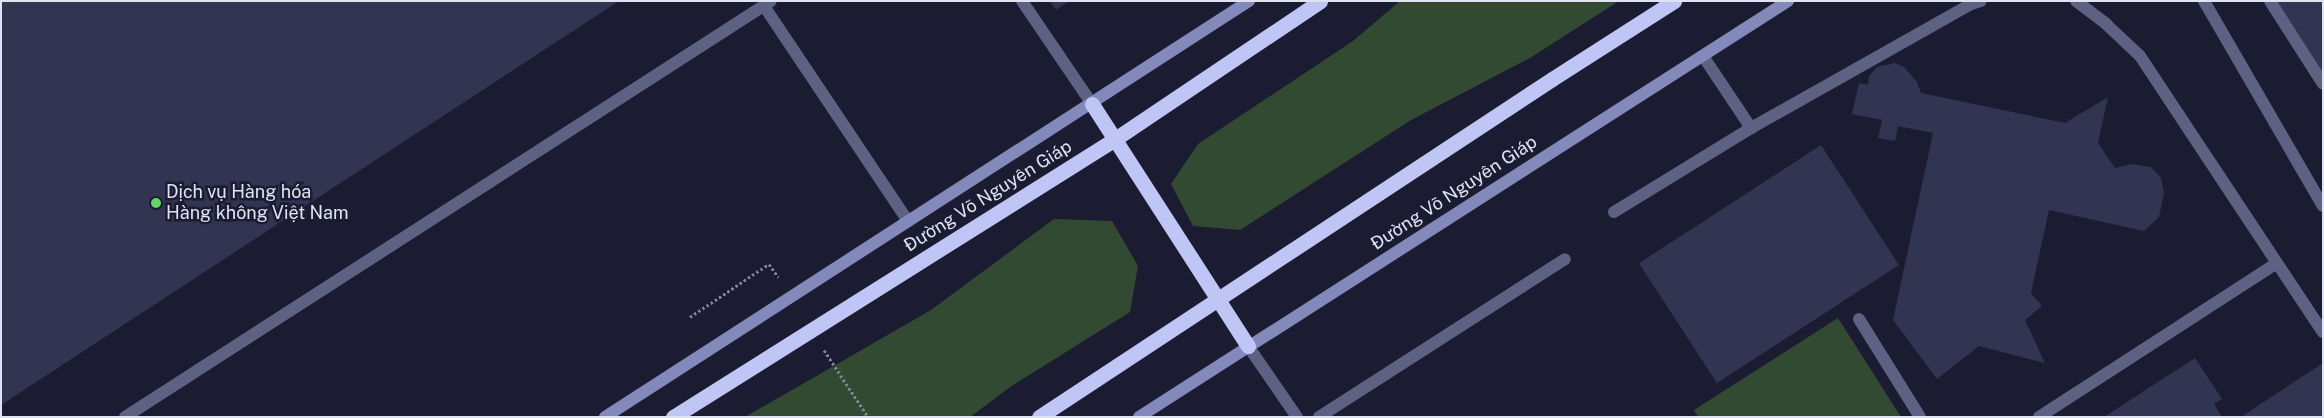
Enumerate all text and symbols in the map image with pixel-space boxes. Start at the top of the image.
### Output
street label: Đường Võ Nguyên Giáp [1367,131,1541,255]
street label: Đường Võ Nguyên Giáp [900,135,1076,257]
place label: Dịch vụ Hàng hóa Hàng không Việt Nam [166,182,349,224]
marker: Dịch vụ Hàng hóa Hàng không Việt Nam [150,197,162,209]

